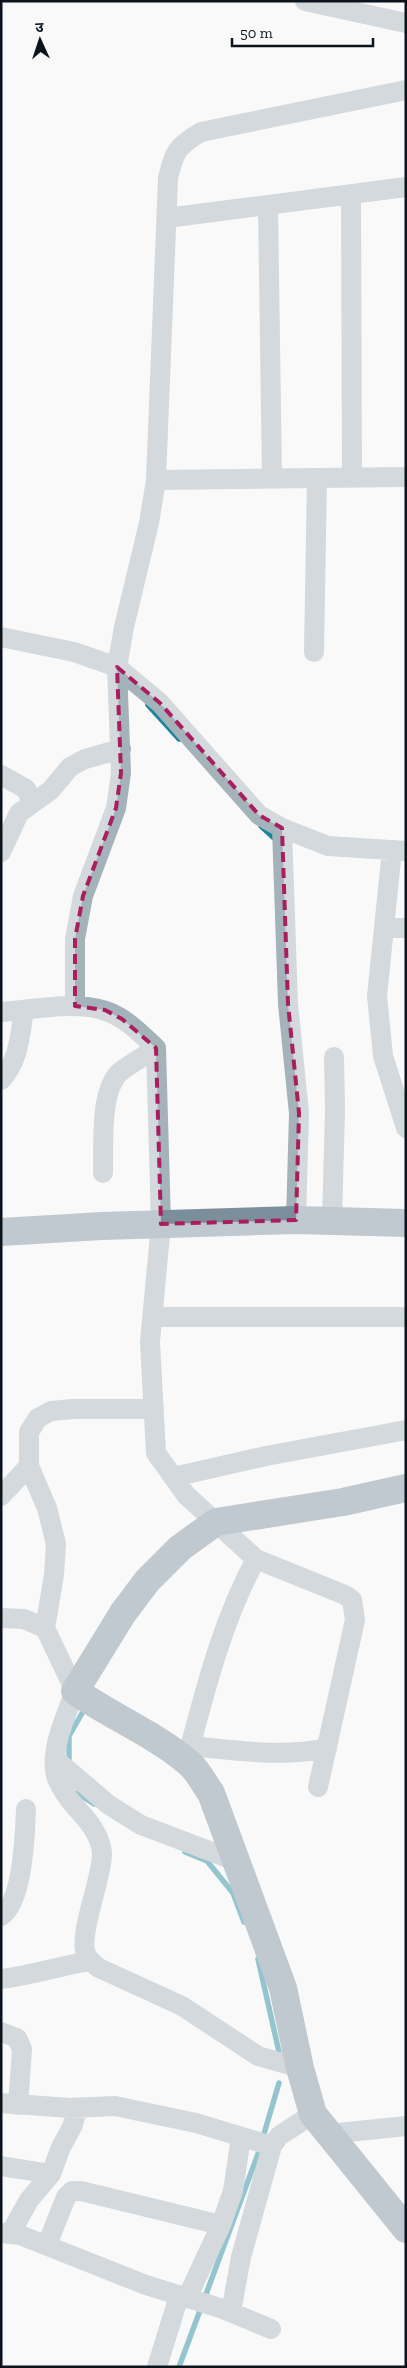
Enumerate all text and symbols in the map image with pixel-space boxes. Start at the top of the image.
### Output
north arrow [15,15,65,65]
scale bar [232,15,373,47]
text: उ [35,19,45,36]
text: 50 m [240,24,273,42]

